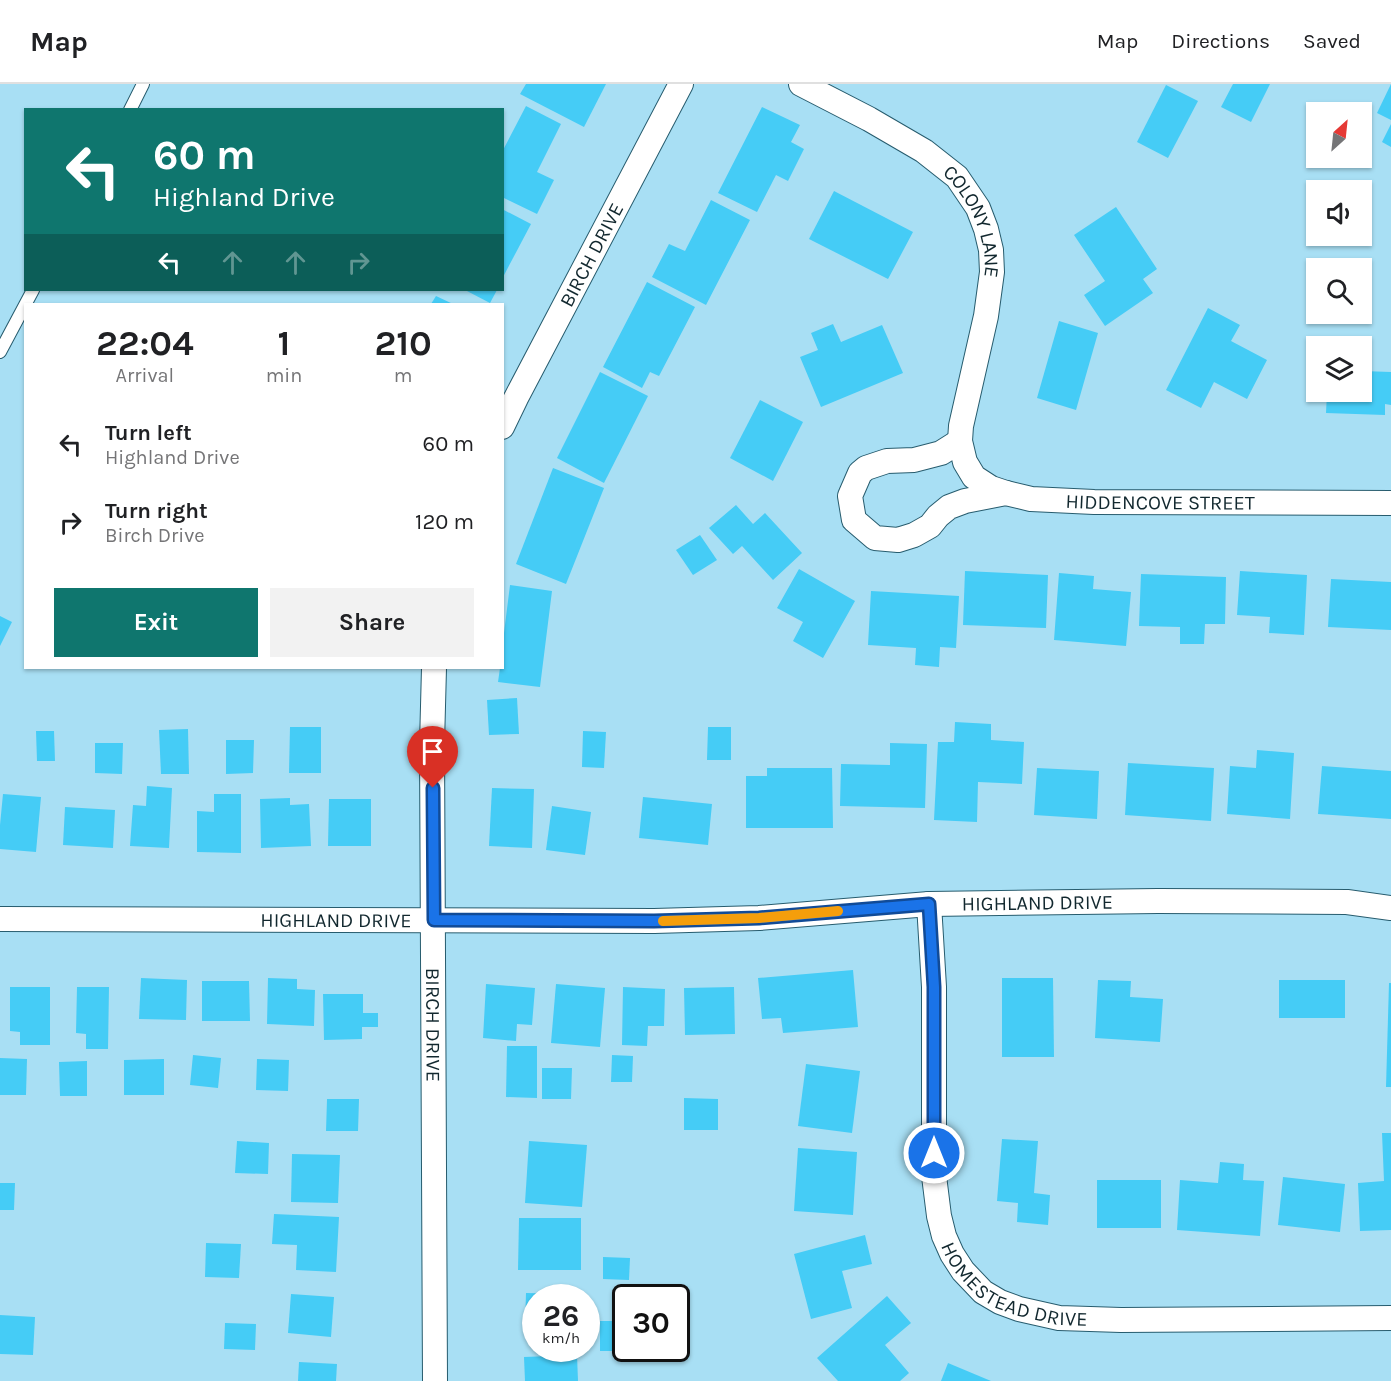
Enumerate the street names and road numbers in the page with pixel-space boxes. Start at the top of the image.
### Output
street label: COLONY LANE [939,160,1004,279]
street label: BIRCH DRIVE [555,199,628,311]
street label: HIDDENCOVE STREET [1065,490,1255,515]
street label: HIGHLAND DRIVE [962,891,1113,916]
street label: HIGHLAND DRIVE [260,909,412,932]
street label: BIRCH DRIVE [421,968,445,1082]
street label: HOMESTEAD DRIVE [936,1238,1088,1331]

